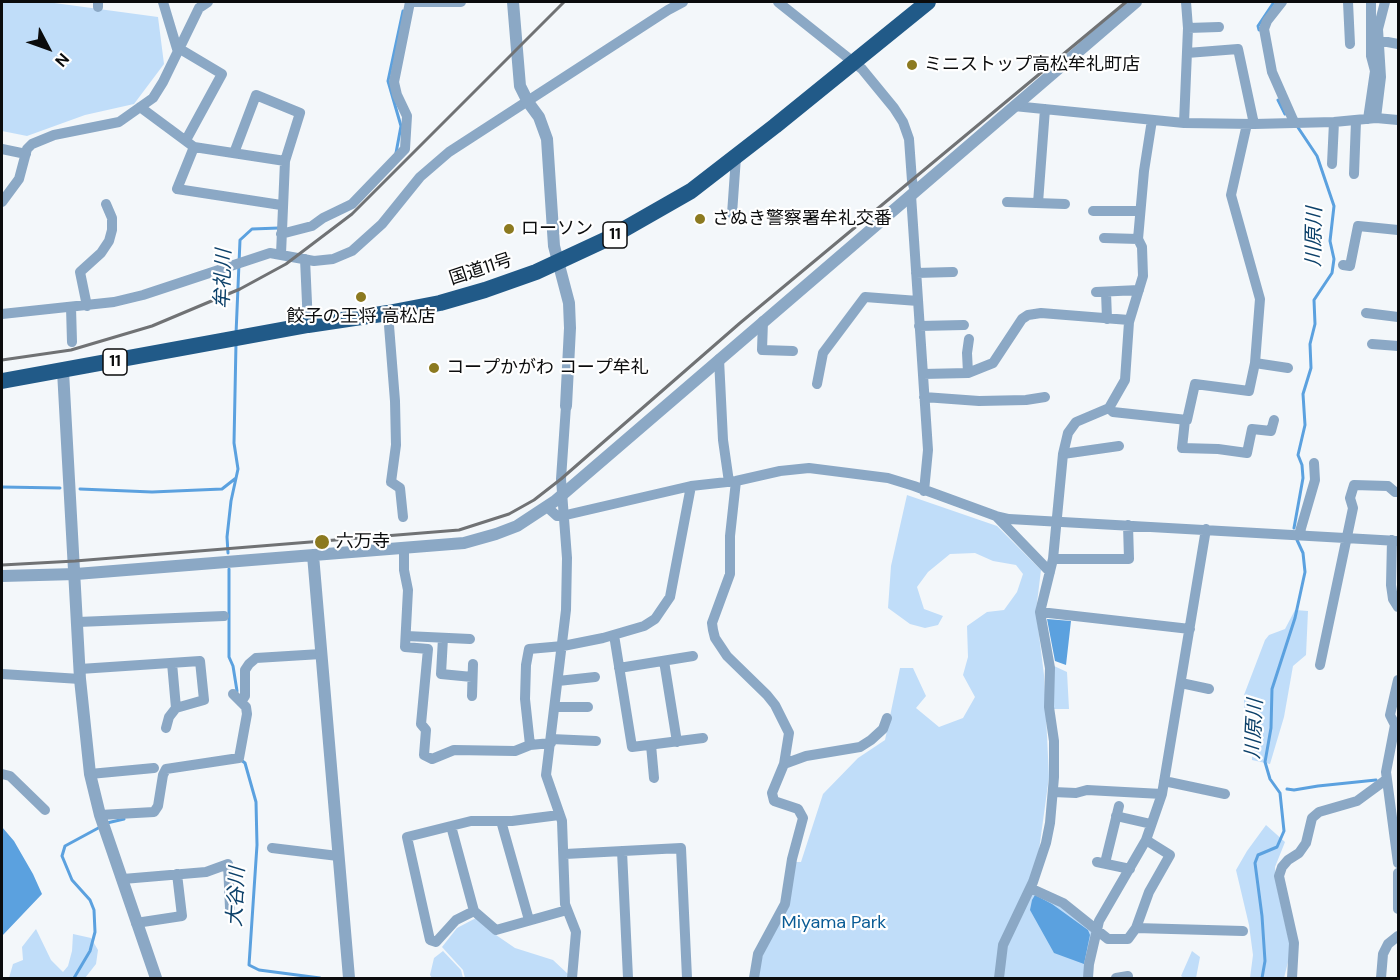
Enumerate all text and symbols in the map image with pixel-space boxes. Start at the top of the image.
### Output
north arrow [18,18,78,78]
text: N [50,49,74,71]
place label: ミニストップ高松牟礼町店 [924,54,1140,76]
marker: ミニストップ高松牟礼町店 [905,58,919,72]
water label: 川原川 [1302,207,1328,267]
place label: さぬき警察署牟礼交番 [712,208,892,230]
marker: さぬき警察署牟礼交番 [693,212,707,226]
place label: ローソン [521,218,593,240]
marker: ローソン [502,222,516,236]
road number: 11 [603,222,627,248]
water label: 牟礼川 [211,249,237,309]
street label: 国道11号 [447,250,515,290]
marker: 餃子の王将 高松店 [354,290,368,304]
place label: 餃子の王将 高松店 [287,306,435,328]
road number: 11 [103,349,127,375]
place label: コープかがわ コープ牟礼 [446,357,649,379]
marker: コープかがわ コープ牟礼 [427,361,441,375]
place label: 六万寺 [336,531,390,553]
marker: 六万寺 [313,533,331,551]
water label: 川原川 [1241,698,1269,760]
water label: 大谷川 [223,866,251,928]
park label: Miyama Park [782,912,886,934]

